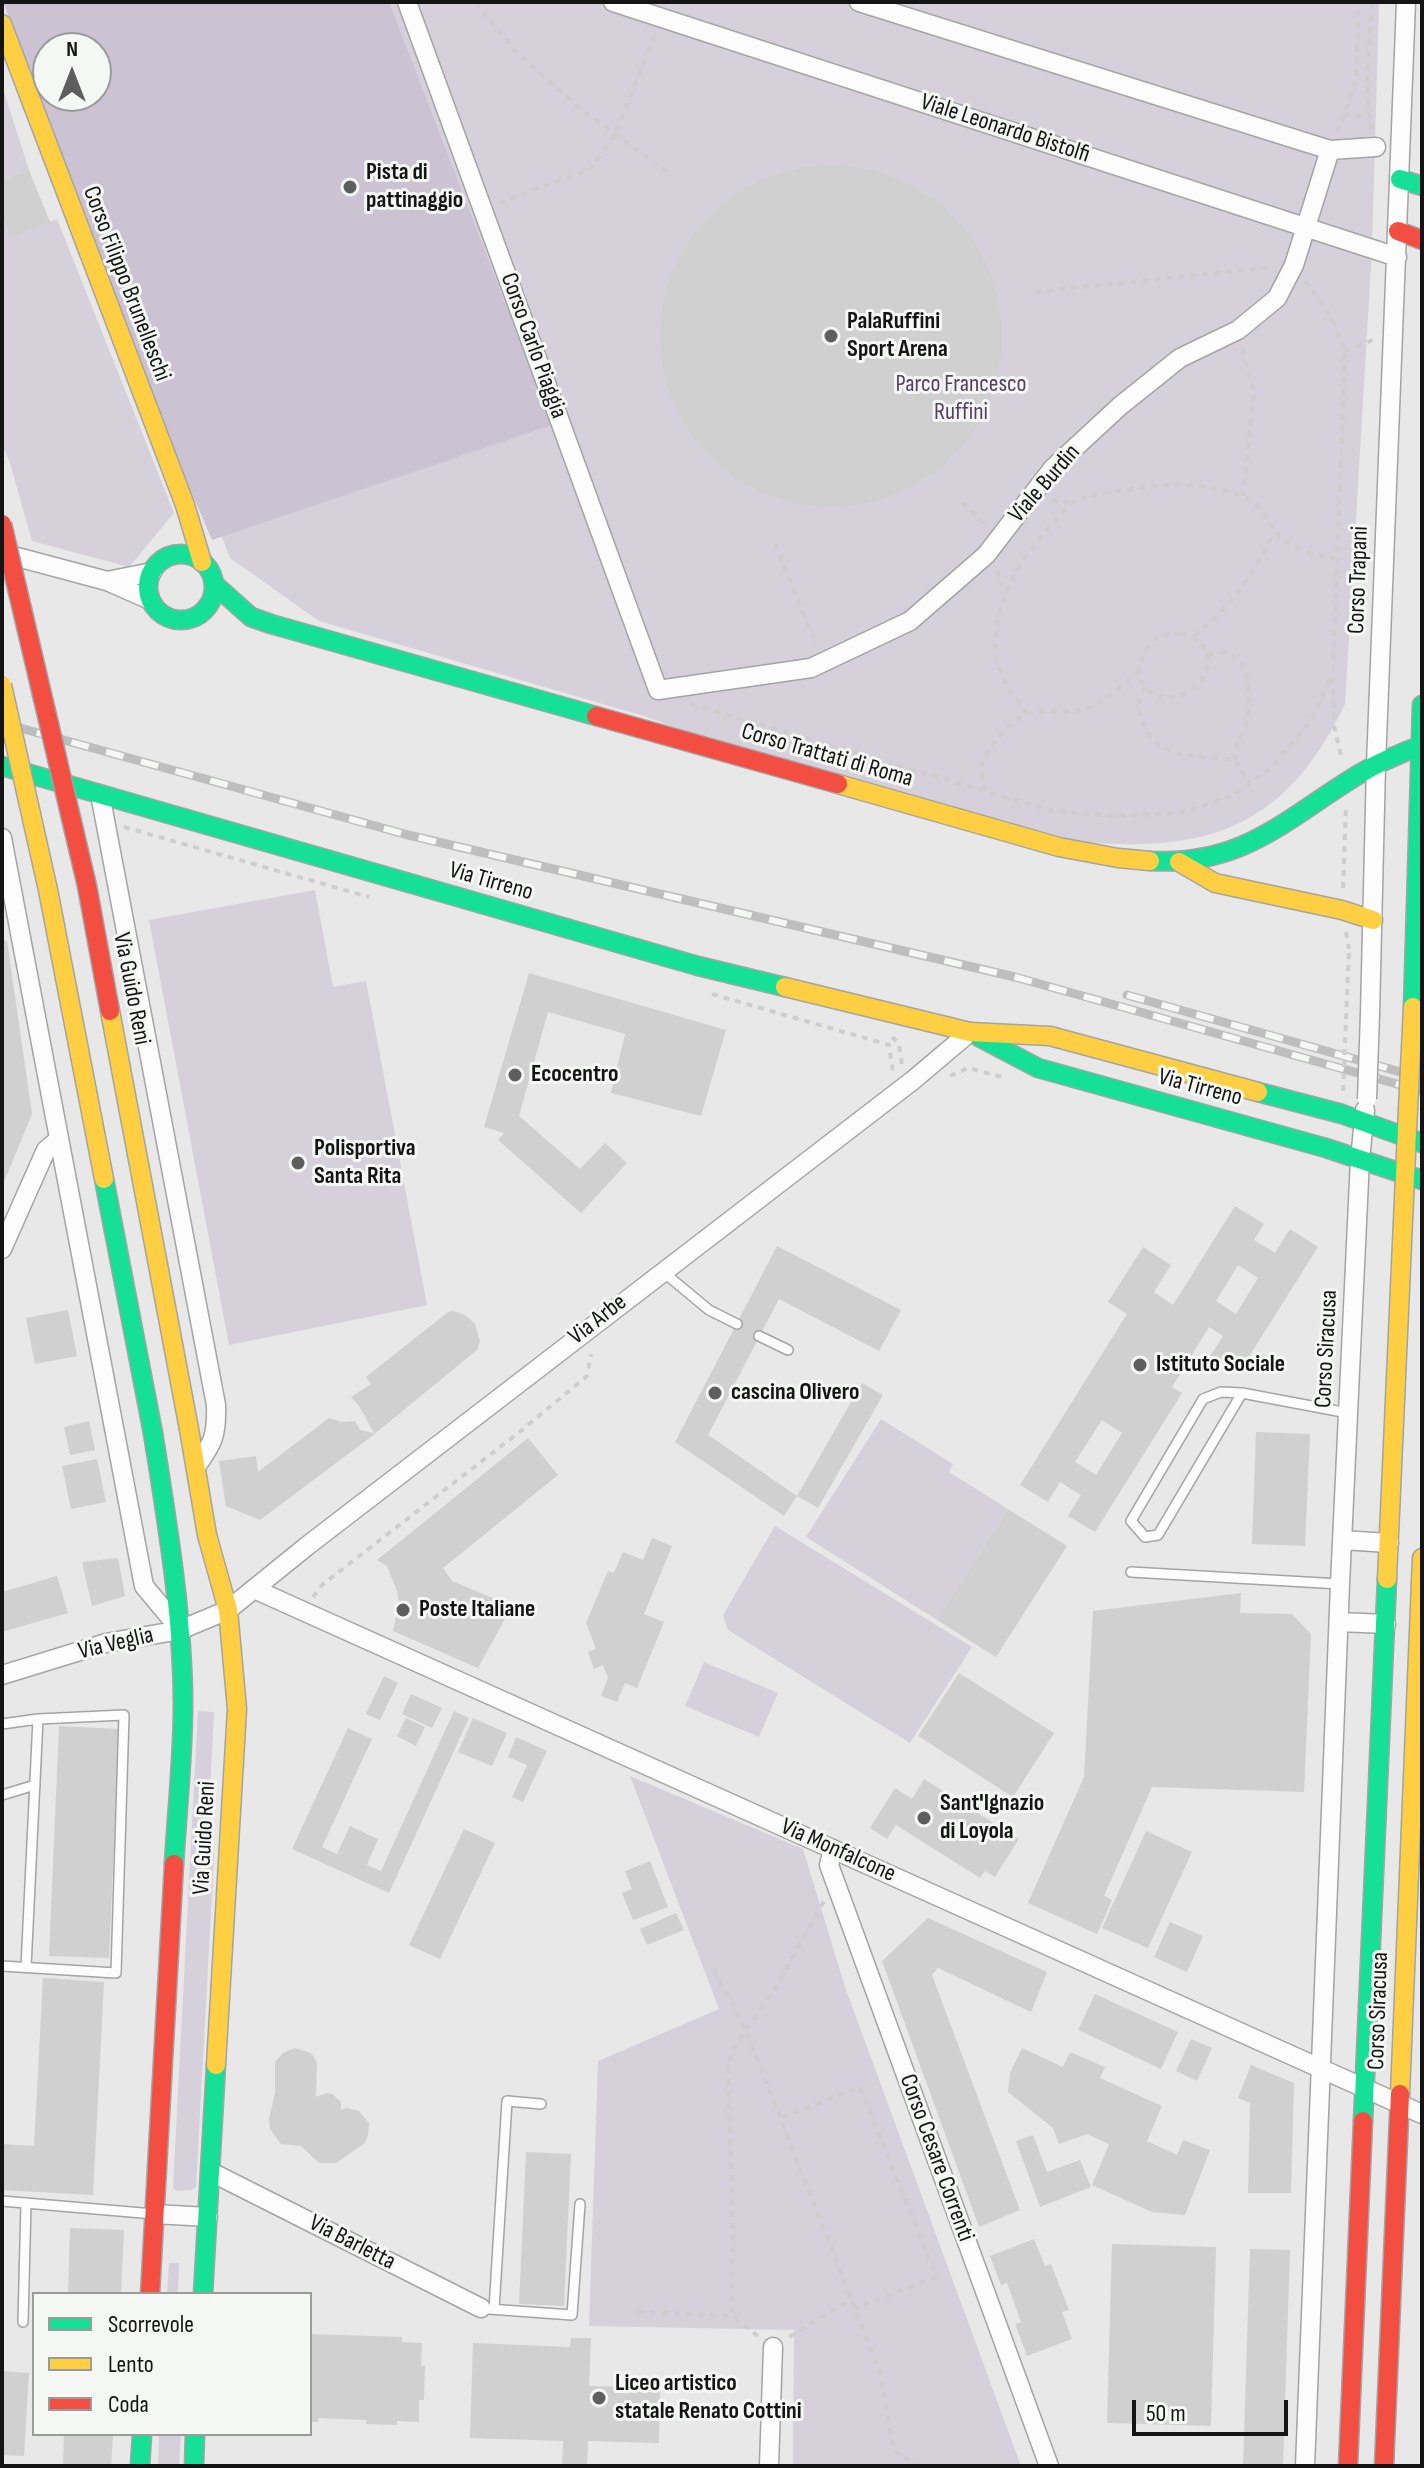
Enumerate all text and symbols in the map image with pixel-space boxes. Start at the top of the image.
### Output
north arrow [32,32,112,112]
text: N [66,36,78,63]
street label: Viale Leonardo Bistolfi [917,88,1093,170]
place label: Pista di pattinaggio [366,159,463,215]
marker: Pista di pattinaggio [341,178,359,196]
street label: Corso Filippo Brunelleschi [76,183,176,385]
street label: Corso Carlo Piaggia [493,269,573,423]
place label: PalaRuffini Sport Arena [847,308,948,364]
marker: PalaRuffini Sport Arena [822,327,840,345]
park label: Parco Francesco Ruffini [895,371,1027,427]
street label: Viale Burdin [1003,439,1087,529]
street label: Corso Trapani [1343,526,1375,634]
street label: Corso Trattati di Roma [738,718,916,794]
street label: Via Tirreno [446,856,536,908]
street label: Via Guido Reni [106,930,156,1048]
place label: Ecocentro [531,1061,618,1089]
street label: Via Tirreno [1155,1063,1245,1113]
marker: Ecocentro [506,1066,524,1084]
place label: Polisportiva Santa Rita [314,1135,416,1191]
marker: Polisportiva Santa Rita [289,1154,307,1172]
street label: Via Arbe [563,1288,633,1352]
street label: Corso Siracusa [1310,1289,1344,1409]
place label: Istituto Sociale [1156,1351,1285,1379]
marker: Istituto Sociale [1131,1356,1149,1374]
place label: cascina Olivero [731,1379,859,1407]
marker: cascina Olivero [706,1384,724,1402]
place label: Poste Italiane [419,1596,535,1624]
marker: Poste Italiane [394,1601,412,1619]
street label: Via Veglia [76,1621,156,1667]
street label: Via Guido Reni [188,1780,222,1896]
place label: Sant'Ignazio di Loyola [940,1790,1044,1846]
marker: Sant'Ignazio di Loyola [915,1809,933,1827]
street label: Via Monfalcone [776,1813,900,1889]
street label: Corso Siracusa [1363,1951,1395,2071]
street label: Corso Cesare Correnti [892,2070,980,2246]
street label: Via Barletta [304,2209,400,2277]
legend [32,2292,312,2436]
text: Scorrevole [108,2310,194,2339]
text: Lento [108,2350,154,2379]
place label: Liceo artistico statale Renato Cottini [615,2370,802,2426]
scale bar [1136,2384,1292,2434]
marker: Liceo artistico statale Renato Cottini [590,2389,608,2407]
text: Coda [108,2390,149,2419]
text: 50 m [1146,2399,1186,2428]

